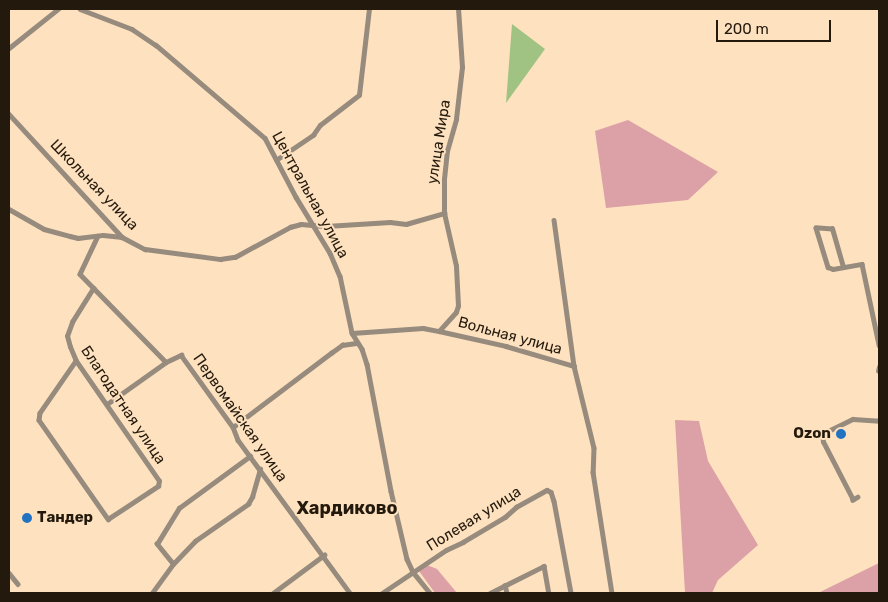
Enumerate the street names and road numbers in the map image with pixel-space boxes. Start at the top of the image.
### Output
street label: улица Мира [423,99,455,185]
street label: Центральная улица [268,129,352,261]
street label: Школьная улица [46,136,142,234]
street label: Вольная улица [456,313,564,359]
street label: Благодатная улица [77,342,169,468]
street label: Первомайская улица [189,350,291,486]
street label: Полевая улица [423,483,525,555]

